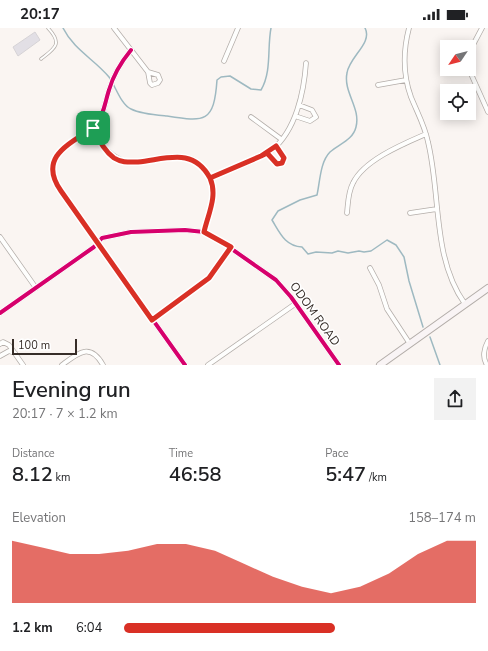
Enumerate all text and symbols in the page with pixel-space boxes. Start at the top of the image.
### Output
text: 20:17 [20,4,60,24]
north arrow [440,40,476,76]
map controls [440,40,476,120]
button: locate [440,84,476,120]
pin [76,111,110,145]
icon: arrive [82,117,104,139]
street label: ODOM ROAD [286,279,344,349]
scale bar [12,337,77,356]
text: 100 m [18,338,50,353]
text: Evening run [12,375,131,405]
button: share [434,378,476,420]
text: 20:17 · 7 × 1.2 km [12,405,118,423]
text: Distance [12,446,55,461]
text: Time [169,446,193,461]
text: Pace [325,446,349,461]
text: 8.12 [12,461,53,488]
text: 46:58 [169,461,221,488]
text: 5:47 [325,461,366,488]
text: km [53,470,71,485]
text: /km [366,470,387,485]
text: Elevation [12,509,66,527]
text: 158–174 m [408,509,476,527]
text: 1.2 km [12,619,53,637]
text: 6:04 [76,619,102,637]

